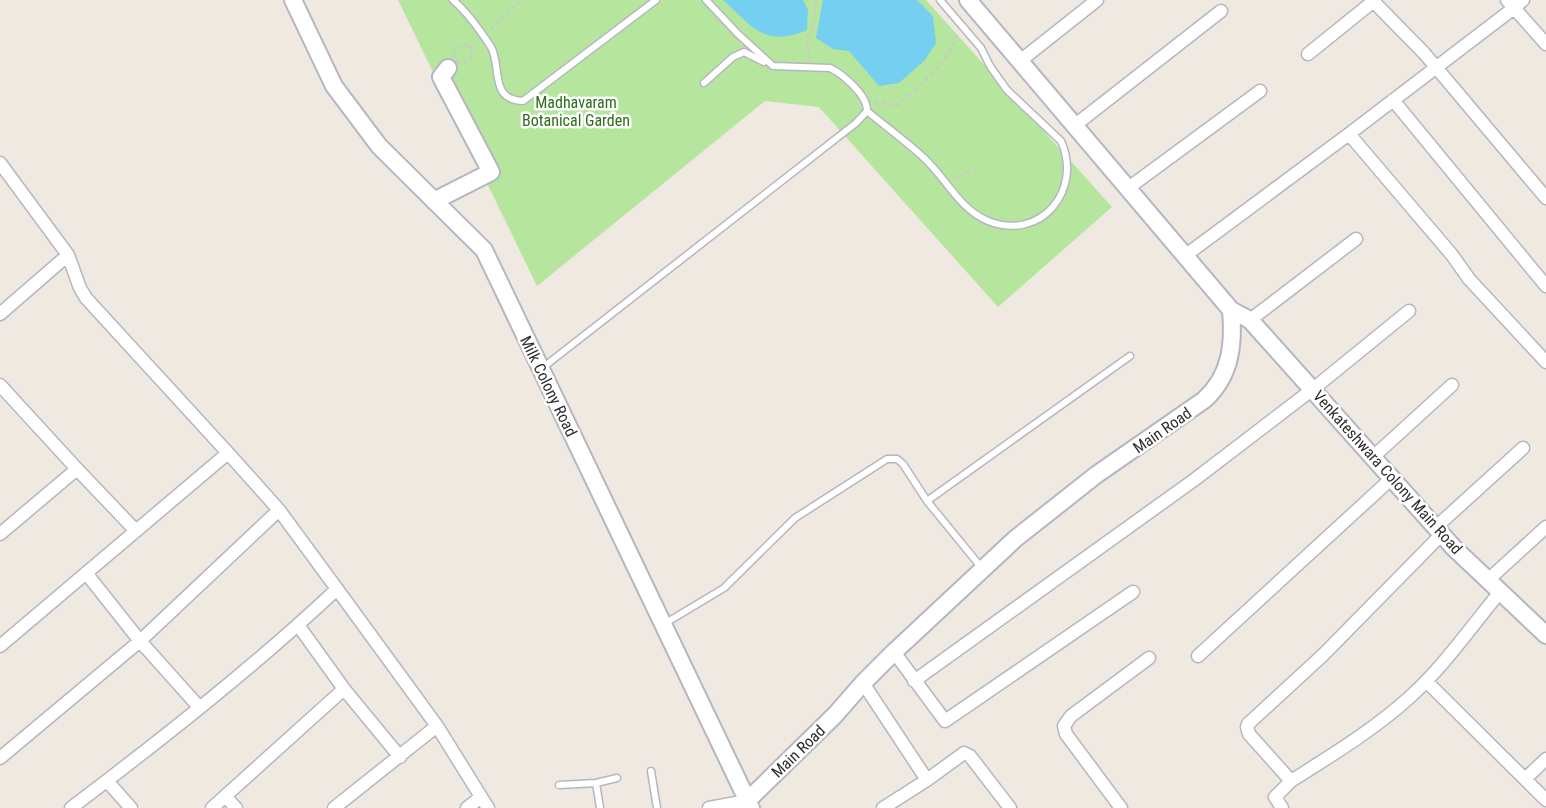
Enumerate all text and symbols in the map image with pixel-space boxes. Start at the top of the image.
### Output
park label: Madhavaram Botanical Garden [522,93,630,130]
street label: Milk Colony Road [516,333,581,440]
street label: Venkateshwara Colony Main Road [1309,387,1466,558]
street label: Main Road [1129,403,1195,457]
street label: Main Road [768,721,829,781]

